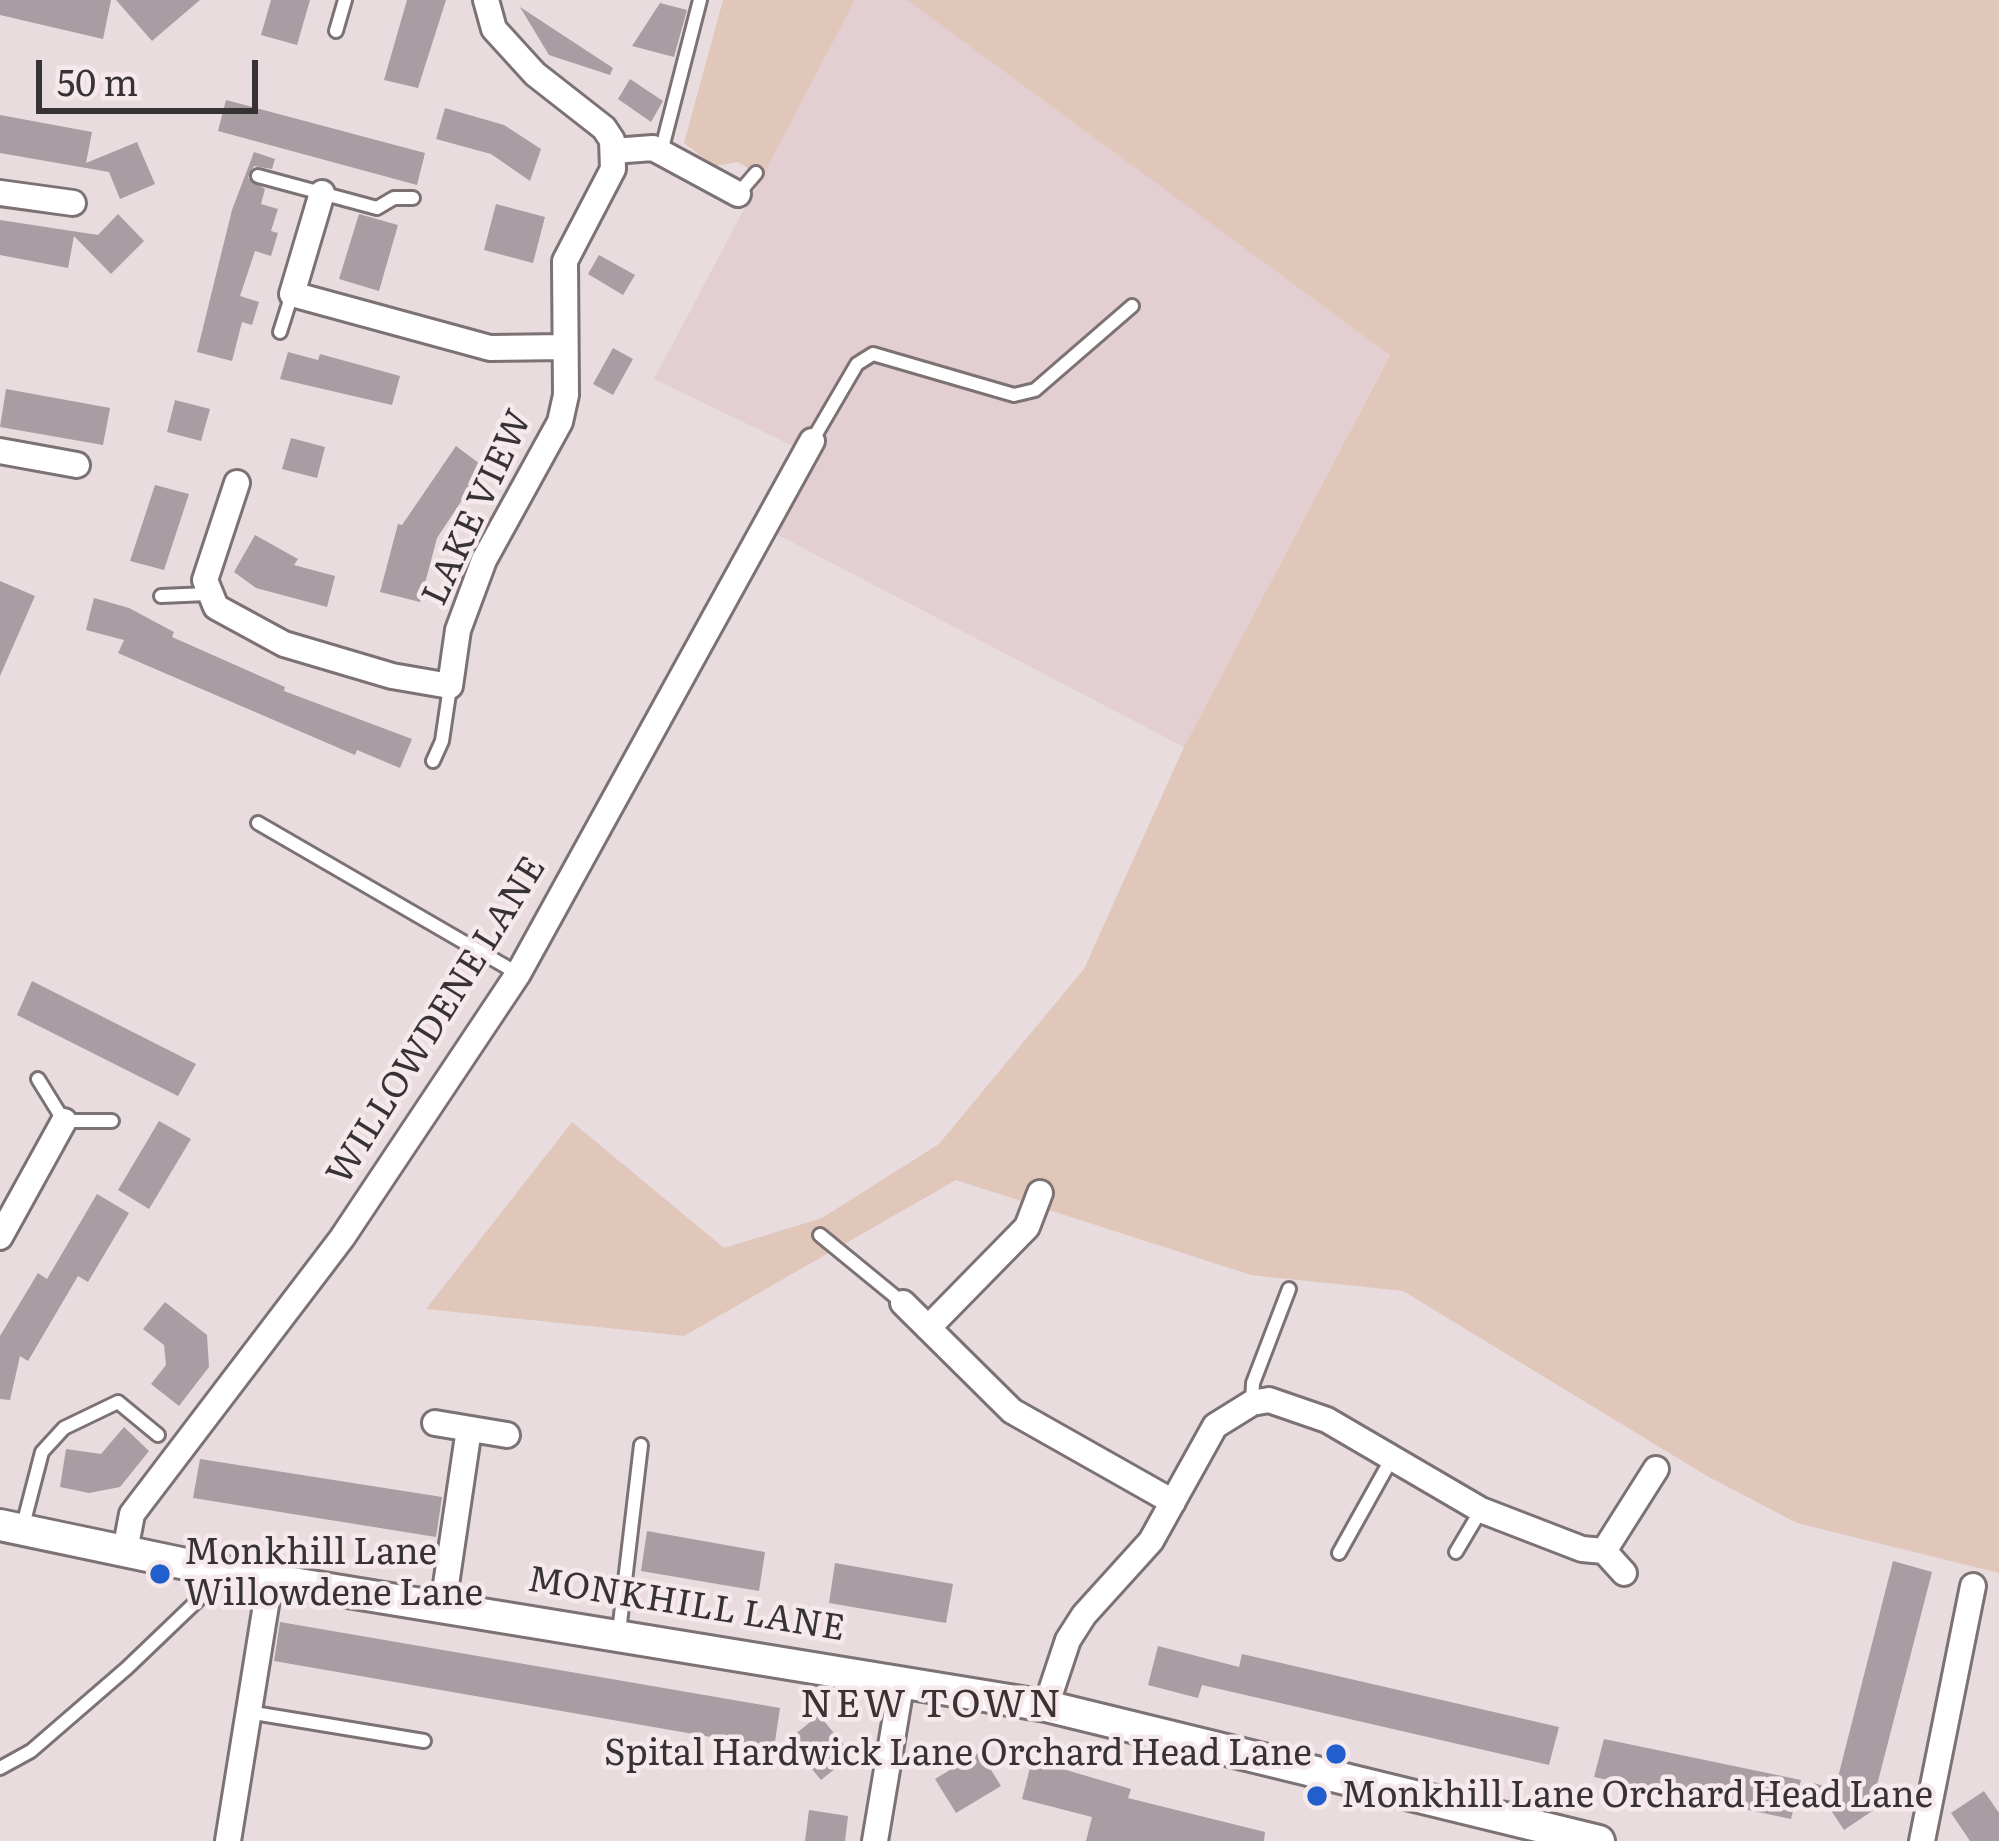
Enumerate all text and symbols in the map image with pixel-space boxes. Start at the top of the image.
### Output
scale bar [42,36,264,110]
text: 50 m [57,54,138,107]
street label: LAKE VIEW [414,404,542,612]
street label: WILLOWDENE LANE [318,849,556,1193]
place label: Monkhill Lane Willowdene Lane [184,1531,483,1616]
street label: MONKHILL LANE [524,1559,848,1651]
marker: Monkhill Lane Willowdene Lane [147,1561,173,1587]
district label: NEW TOWN [800,1683,1064,1729]
place label: Spital Hardwick Lane Orchard Head Lane [604,1732,1312,1776]
marker: Spital Hardwick Lane Orchard Head Lane [1323,1741,1349,1767]
place label: Monkhill Lane Orchard Head Lane [1341,1774,1933,1818]
marker: Monkhill Lane Orchard Head Lane [1304,1783,1330,1809]

